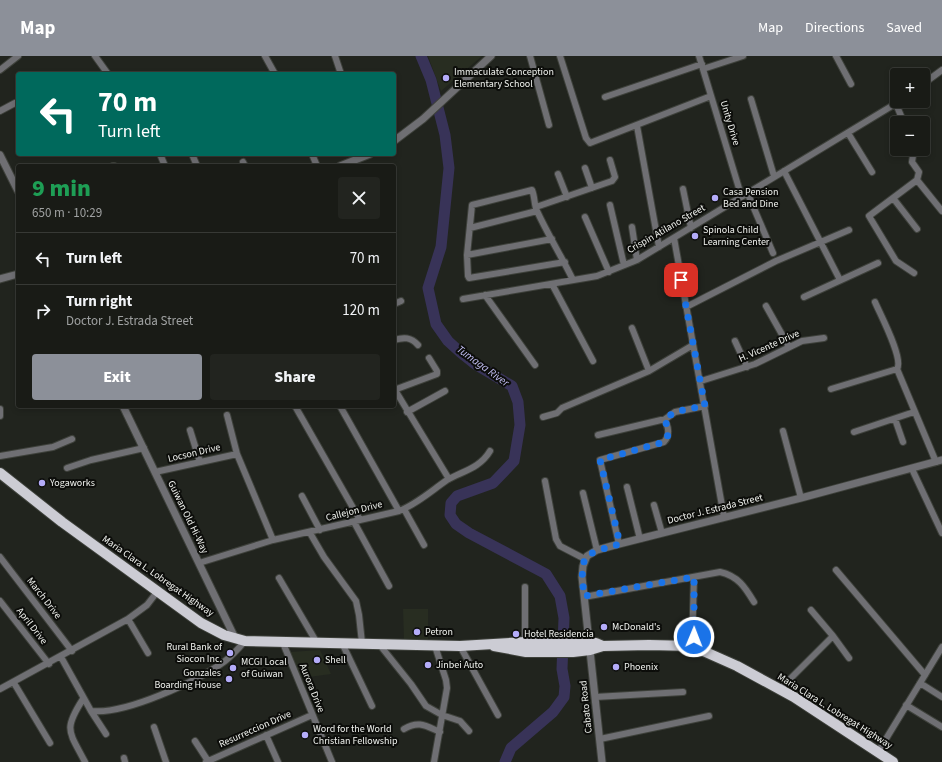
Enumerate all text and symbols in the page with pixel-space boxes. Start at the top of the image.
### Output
text: Map [20,15,55,42]
text: Map [758,18,783,38]
text: Directions [805,18,864,38]
text: Saved [886,18,922,38]
place label: Immaculate Conception Elementary School [454,65,554,91]
map controls [890,68,930,156]
button: + [890,68,930,108]
marker: Immaculate Conception Elementary School [441,73,451,83]
text: 70 m [98,82,157,122]
icon: left [32,88,84,140]
street label: Unity Drive [717,99,743,147]
button: − [890,116,930,156]
text: Turn left [98,119,160,144]
text: 9 min [32,171,91,206]
button: close [338,177,380,219]
place label: Casa Pension Bed and Dine [723,185,779,211]
marker: Casa Pension Bed and Dine [710,193,720,203]
street label: Crispin Atilano Street [624,201,708,257]
text: 650 m · 10:29 [32,204,102,222]
place label: Spinola Child Learning Center [703,223,770,249]
marker: Spinola Child Learning Center [690,231,700,241]
icon: left [32,248,54,270]
text: Turn left [66,248,122,269]
text: 70 m [350,248,380,269]
pin [664,263,698,297]
icon: arrive [670,269,692,291]
text: Turn right [66,291,132,312]
icon: right [32,300,54,322]
text: 120 m [342,300,380,321]
text: Doctor J. Estrada Street [66,312,193,330]
street label: H. Vicente Drive [736,326,802,366]
water label: Tumaga River [454,342,513,391]
button: Exit [32,354,202,400]
button: Share [210,354,380,400]
street label: Locson Drive [166,440,222,466]
place label: Yogaworks [49,476,95,490]
marker: Yogaworks [37,478,47,488]
street label: Guiwan Old Hi-Way [164,478,212,556]
street label: Doctor J. Estrada Street [666,490,765,528]
street label: Callejon Drive [324,497,384,525]
street label: Maria Clara L. Lobregat Highway [99,532,217,620]
street label: March Drive [23,574,65,622]
street label: April Drive [13,605,51,647]
position arrow [673,616,715,658]
place label: McDonald's [612,620,661,634]
marker: McDonald's [599,622,609,632]
place label: Petron [425,625,453,639]
marker: Petron [412,627,422,637]
place label: Hotel Residencia [524,627,594,641]
marker: Hotel Residencia [511,629,521,639]
place label: Rural Bank of Siocon Inc. [166,640,223,666]
marker: Rural Bank of Siocon Inc. [225,648,235,658]
place label: Shell [325,653,346,667]
place label: MCGI Local of Guiwan [241,655,287,681]
marker: Shell [312,655,322,665]
place label: Jinbei Auto [436,658,483,672]
marker: Jinbei Auto [423,660,433,670]
place label: Phoenix [624,660,658,674]
street label: Aurora Drive [296,661,328,715]
marker: Phoenix [611,662,621,672]
marker: MCGI Local of Guiwan [228,663,238,673]
place label: Gonzales Boarding House [154,666,221,692]
street label: Maria Clara L. Lobregat Highway [775,670,896,752]
marker: Gonzales Boarding House [224,674,234,684]
street label: Cabato Road [576,680,596,734]
street label: Resurreccion Drive [217,707,293,751]
place label: Word for the World Christian Fellowship [313,722,398,748]
marker: Word for the World Christian Fellowship [300,730,310,740]

